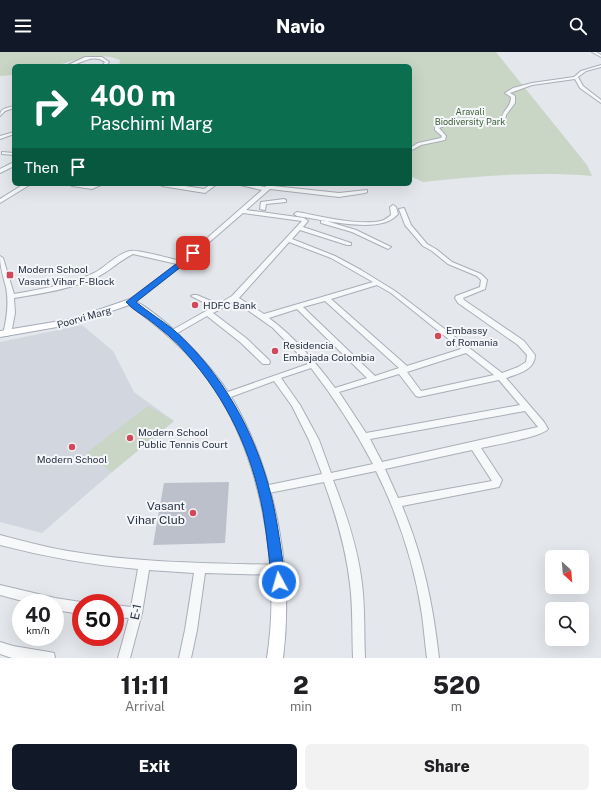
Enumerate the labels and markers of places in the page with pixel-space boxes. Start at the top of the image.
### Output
pin [176,236,210,270]
place label: Modern School Vasant Vihar F-Block [18,263,115,287]
marker: Modern School Vasant Vihar F-Block [5,270,15,280]
place label: HDFC Bank [203,299,257,311]
marker: HDFC Bank [190,300,200,310]
place label: Embassy of Romania [446,324,498,348]
marker: Embassy of Romania [433,331,443,341]
place label: Residencia Embajada Colombia [283,339,375,363]
marker: Residencia Embajada Colombia [270,346,280,356]
place label: Modern School Public Tennis Court [138,426,228,450]
marker: Modern School Public Tennis Court [125,433,135,443]
marker: Modern School [67,442,77,452]
place label: Modern School [37,453,107,465]
place label: Vasant Vihar Club [127,499,185,527]
marker: Vasant Vihar Club [188,508,198,518]

